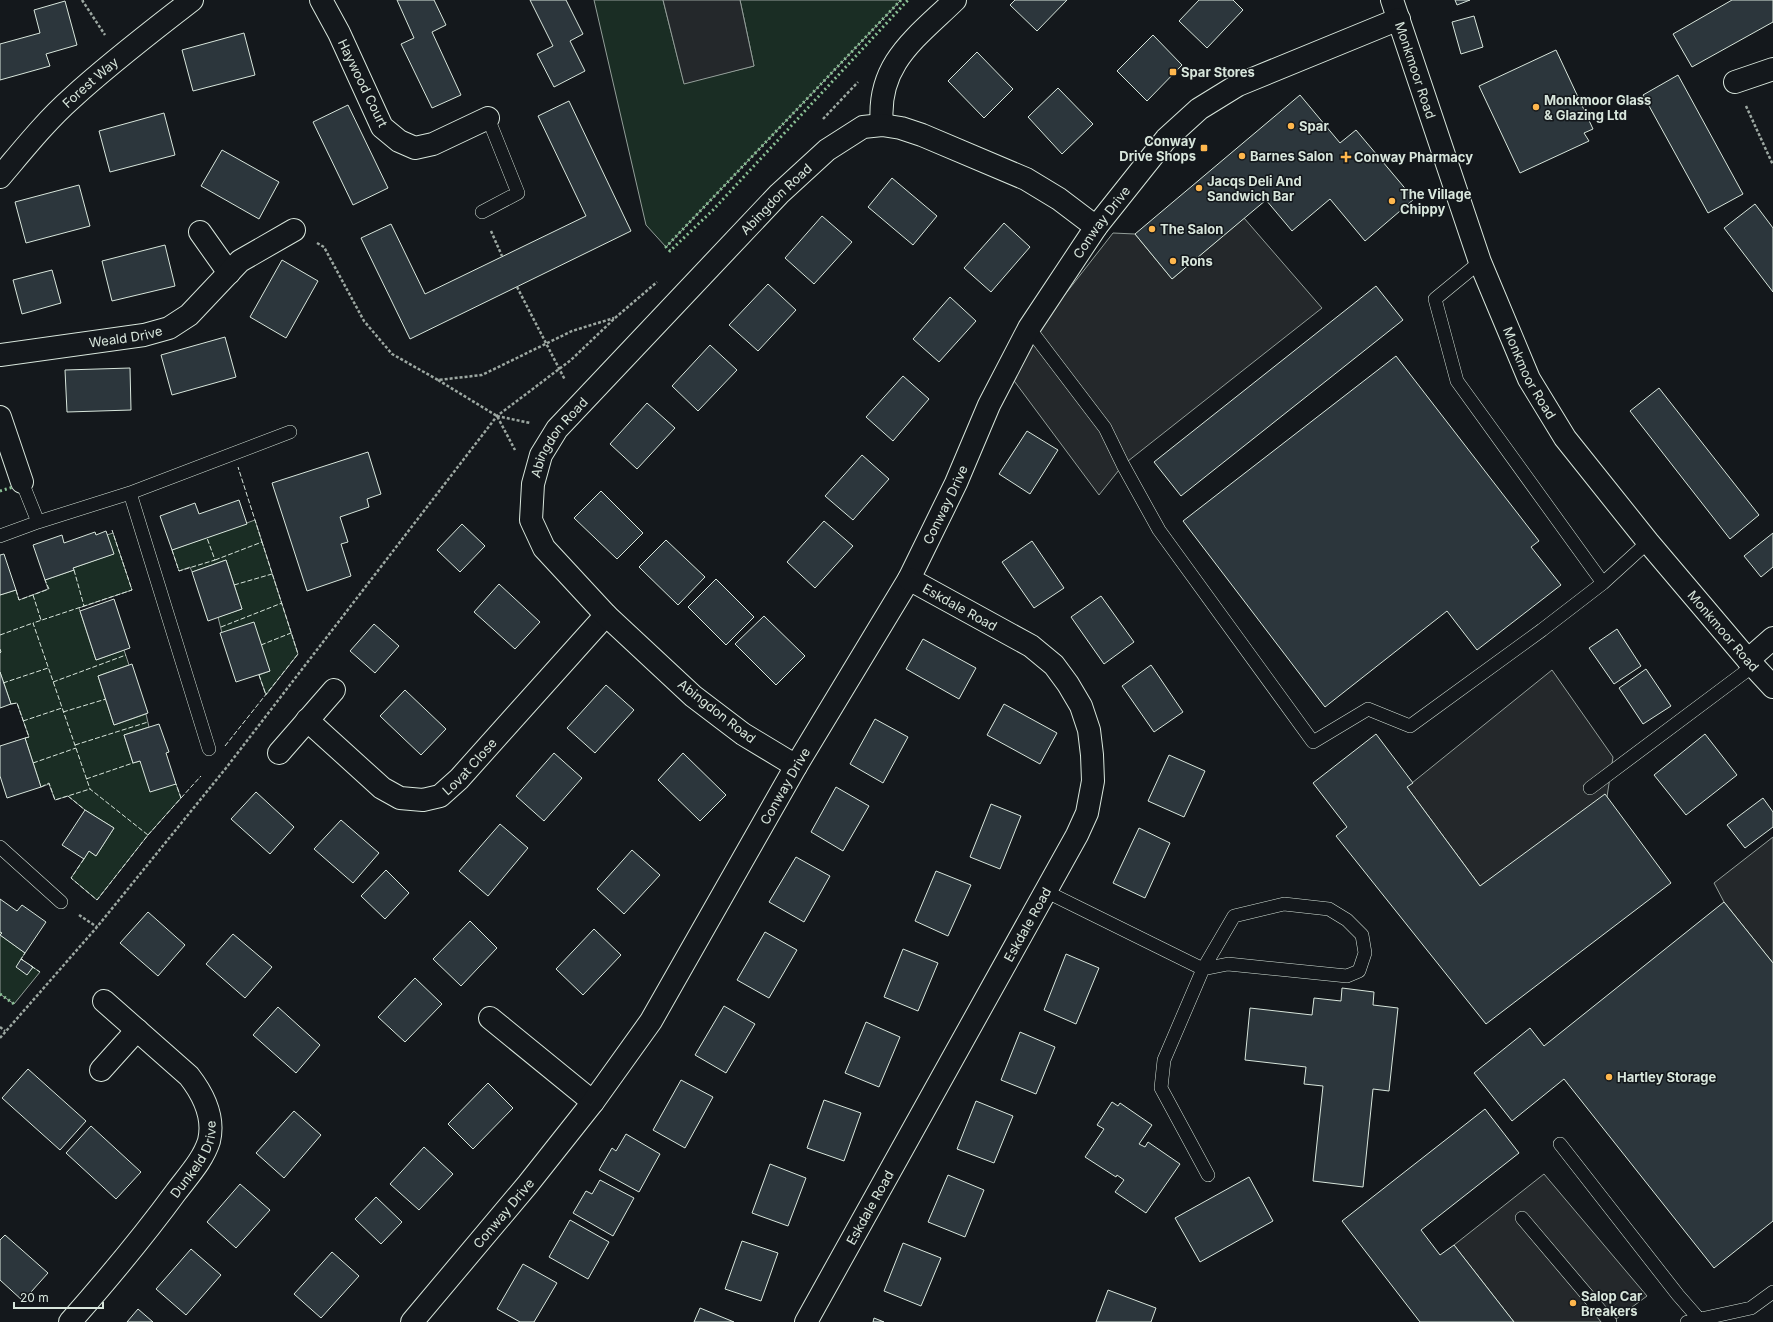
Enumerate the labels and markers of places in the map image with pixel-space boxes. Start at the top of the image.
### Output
place label: Spar Stores [1181,64,1255,80]
marker: Spar Stores [1168,67,1178,77]
place label: Monkmoor Glass & Glazing Ltd [1544,92,1651,123]
marker: Monkmoor Glass & Glazing Ltd [1531,102,1541,112]
place label: Spar [1299,118,1329,134]
marker: Spar [1286,121,1296,131]
place label: Conway Drive Shops [1119,133,1196,164]
marker: Conway Drive Shops [1199,143,1209,153]
place label: Barnes Salon [1250,148,1333,164]
place label: Conway Pharmacy [1354,149,1473,165]
marker: Barnes Salon [1237,151,1247,161]
marker: Conway Pharmacy [1341,152,1351,162]
place label: Jacqs Deli And Sandwich Bar [1207,173,1302,204]
marker: Jacqs Deli And Sandwich Bar [1194,183,1204,193]
place label: The Village Chippy [1400,186,1472,217]
marker: The Village Chippy [1387,196,1397,206]
place label: The Salon [1160,221,1223,237]
marker: The Salon [1147,224,1157,234]
place label: Rons [1181,253,1213,269]
marker: Rons [1168,256,1178,266]
place label: Hartley Storage [1617,1069,1717,1085]
marker: Hartley Storage [1604,1072,1614,1082]
place label: Salop Car Breakers [1581,1288,1643,1319]
marker: Salop Car Breakers [1568,1298,1578,1308]

